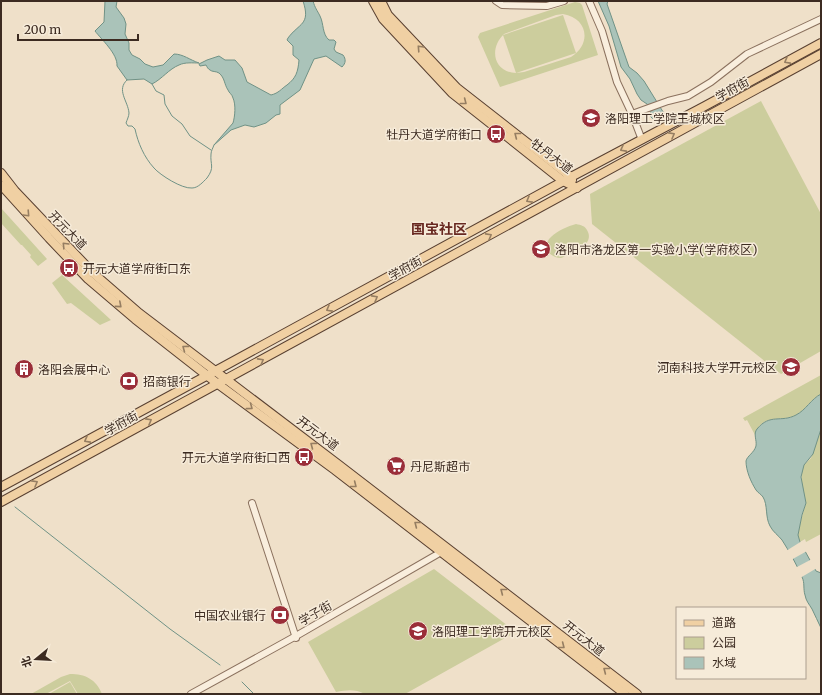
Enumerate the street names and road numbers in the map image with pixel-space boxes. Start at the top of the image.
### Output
street label: 学府街 [713,74,751,104]
street label: 牡丹大道 [528,136,576,176]
street label: 开元大道 [46,208,90,252]
street label: 学府街 [386,253,424,283]
street label: 学府街 [102,408,140,438]
street label: 开元大道 [294,413,342,453]
street label: 学子街 [296,598,334,628]
street label: 开元大道 [560,617,608,659]

